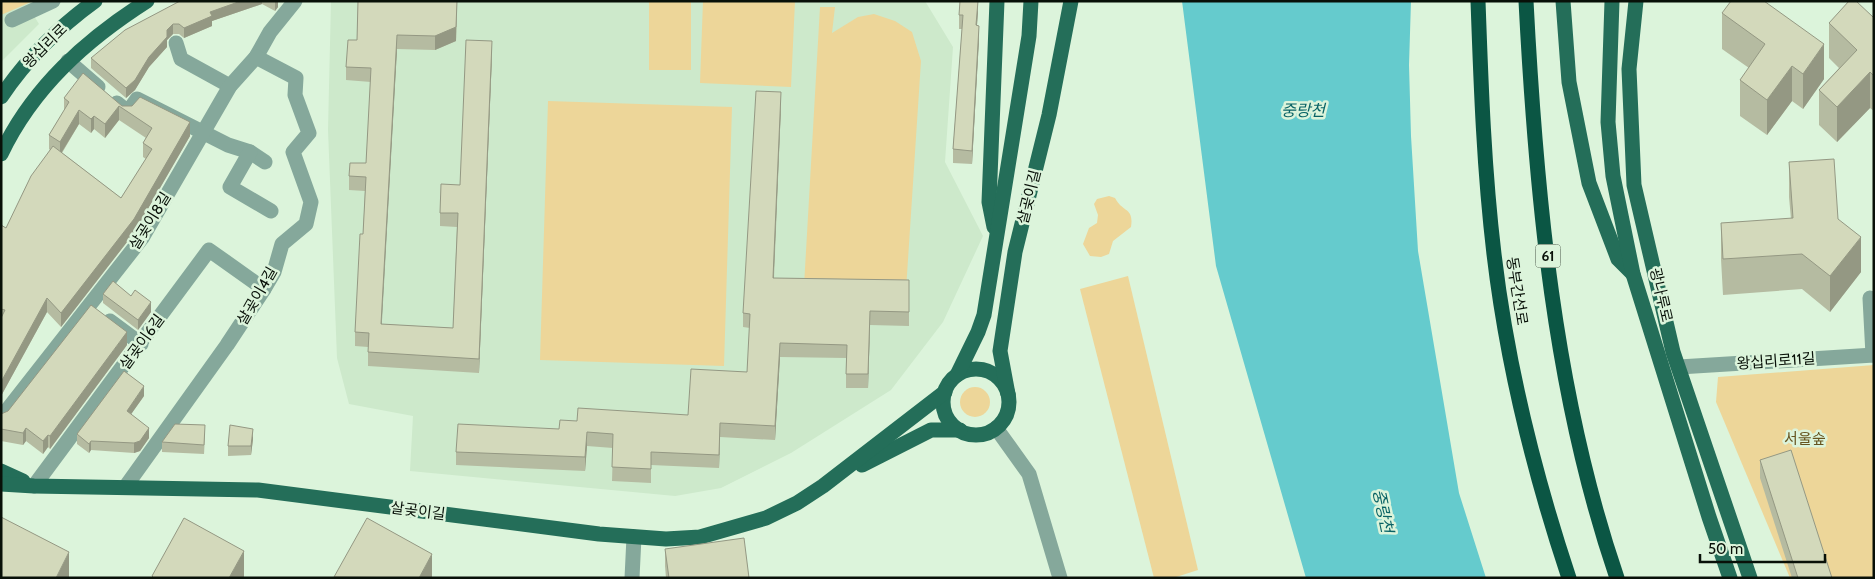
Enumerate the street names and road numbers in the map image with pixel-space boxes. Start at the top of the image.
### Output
street label: 왕십리로 [19,20,71,72]
street label: 살곶이길 [1014,168,1044,226]
street label: 살곶이8길 [125,189,175,253]
road number: 61 [1536,245,1560,268]
street label: 동부간선로 [1503,256,1531,326]
street label: 살곶이4길 [233,264,281,328]
street label: 광나루로 [1646,266,1676,324]
street label: 살곶이6길 [116,311,168,373]
street label: 왕십리로11길 [1736,349,1816,373]
street label: 살곶이길 [390,499,446,523]

